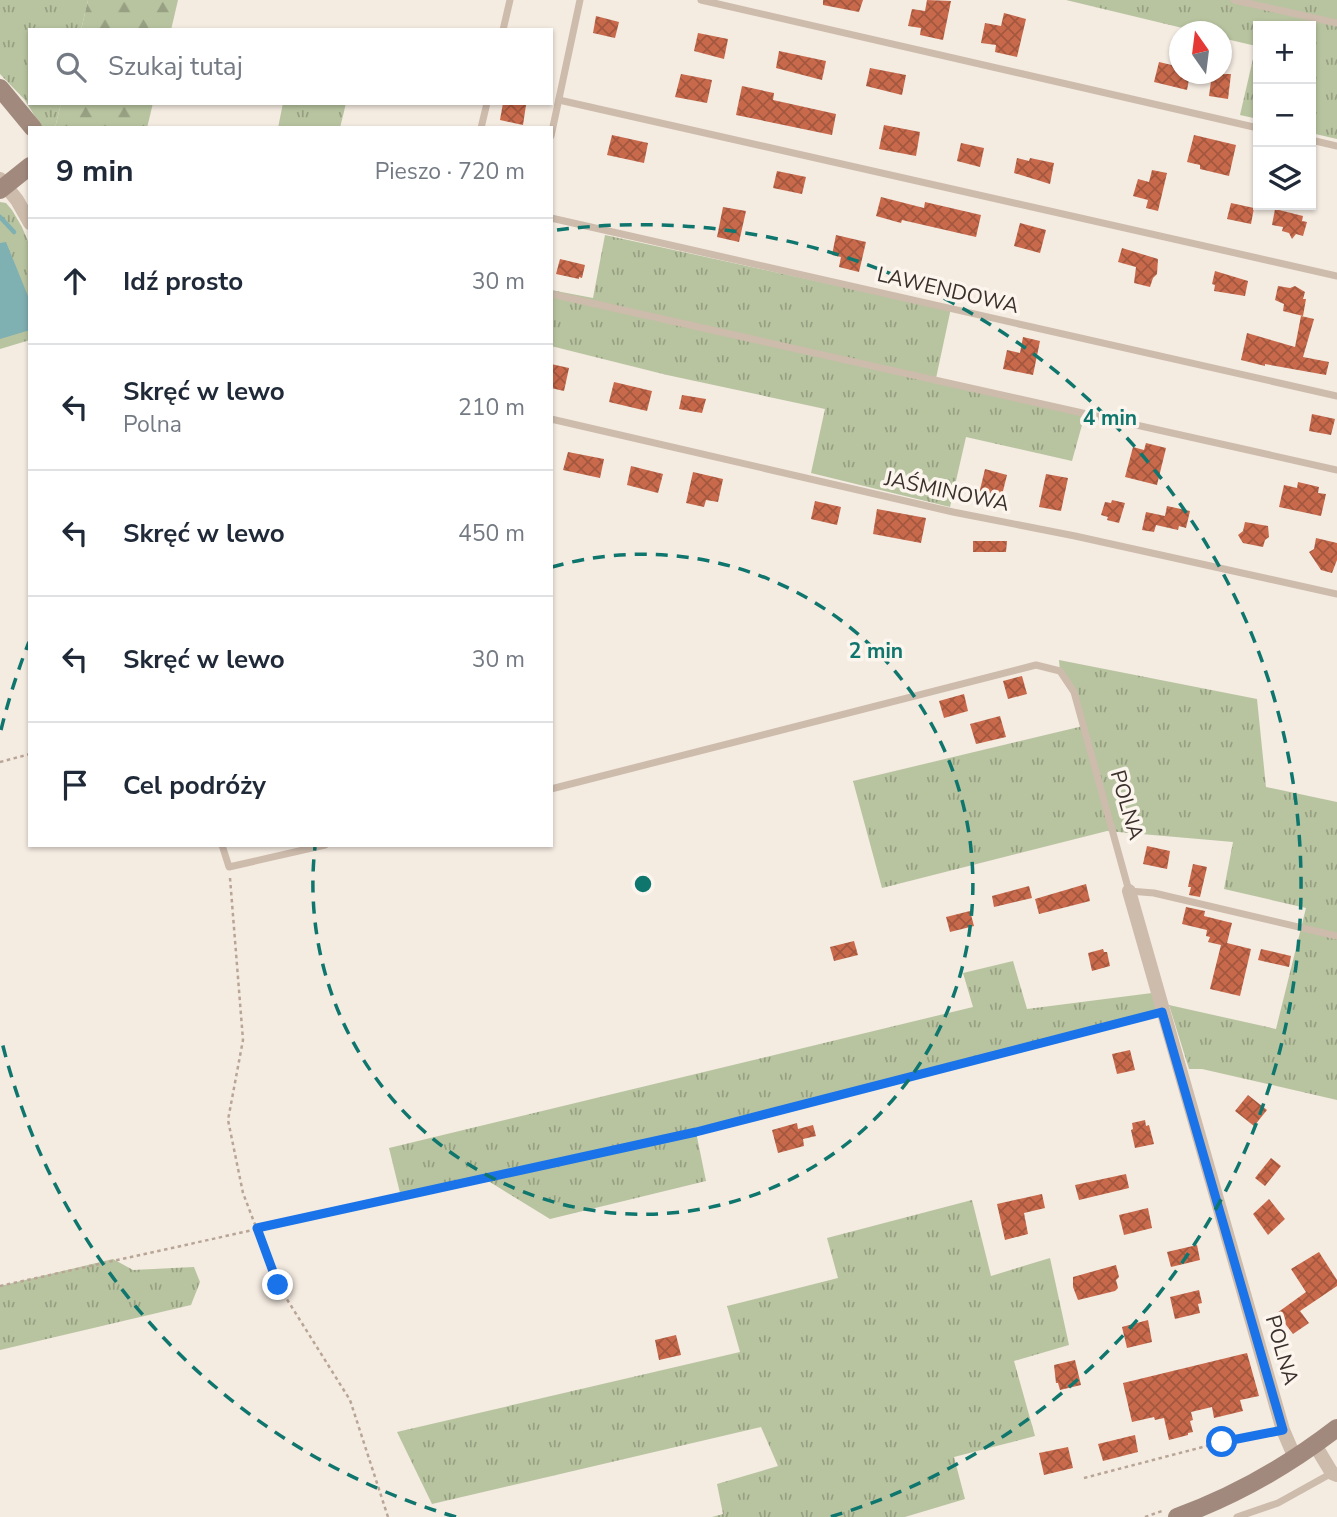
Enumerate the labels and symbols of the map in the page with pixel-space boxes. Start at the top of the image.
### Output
north arrow [1169,21,1232,84]
street label: LAWENDOWA [874,260,1022,320]
text: 4 min [1083,404,1137,432]
street label: JAŚMINOWA [881,464,1012,518]
text: 2 min [849,637,903,665]
street label: POLNA [1104,767,1150,843]
centre of rings [631,872,655,896]
route end [262,1269,293,1300]
street label: POLNA [1259,1312,1305,1388]
route start [1206,1426,1237,1457]

